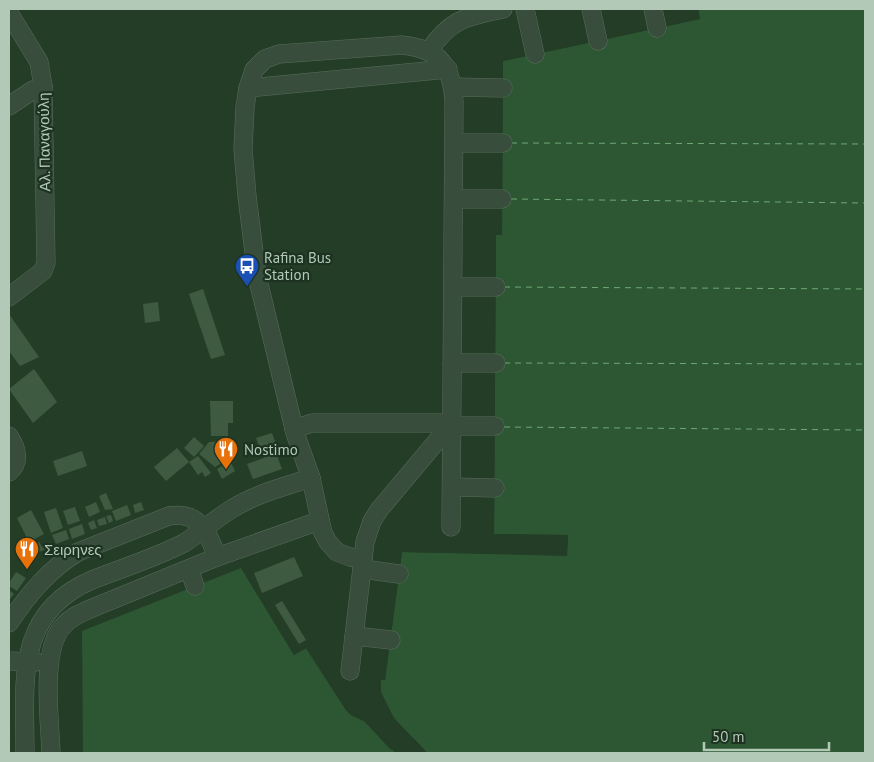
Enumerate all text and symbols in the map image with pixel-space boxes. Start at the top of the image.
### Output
street label: Αλ. Παναγούλη [34,92,54,192]
place label: Rafina Bus Station [264,248,331,284]
bus stop icon: Rafina Bus Station [234,253,260,287]
restaurant icon: Nostimo [213,436,239,470]
place label: Nostimo [244,440,298,459]
restaurant icon: Σειρηνες [14,536,40,570]
place label: Σειρηνες [44,540,102,559]
scale bar [704,720,829,752]
text: 50 m [712,727,745,746]

